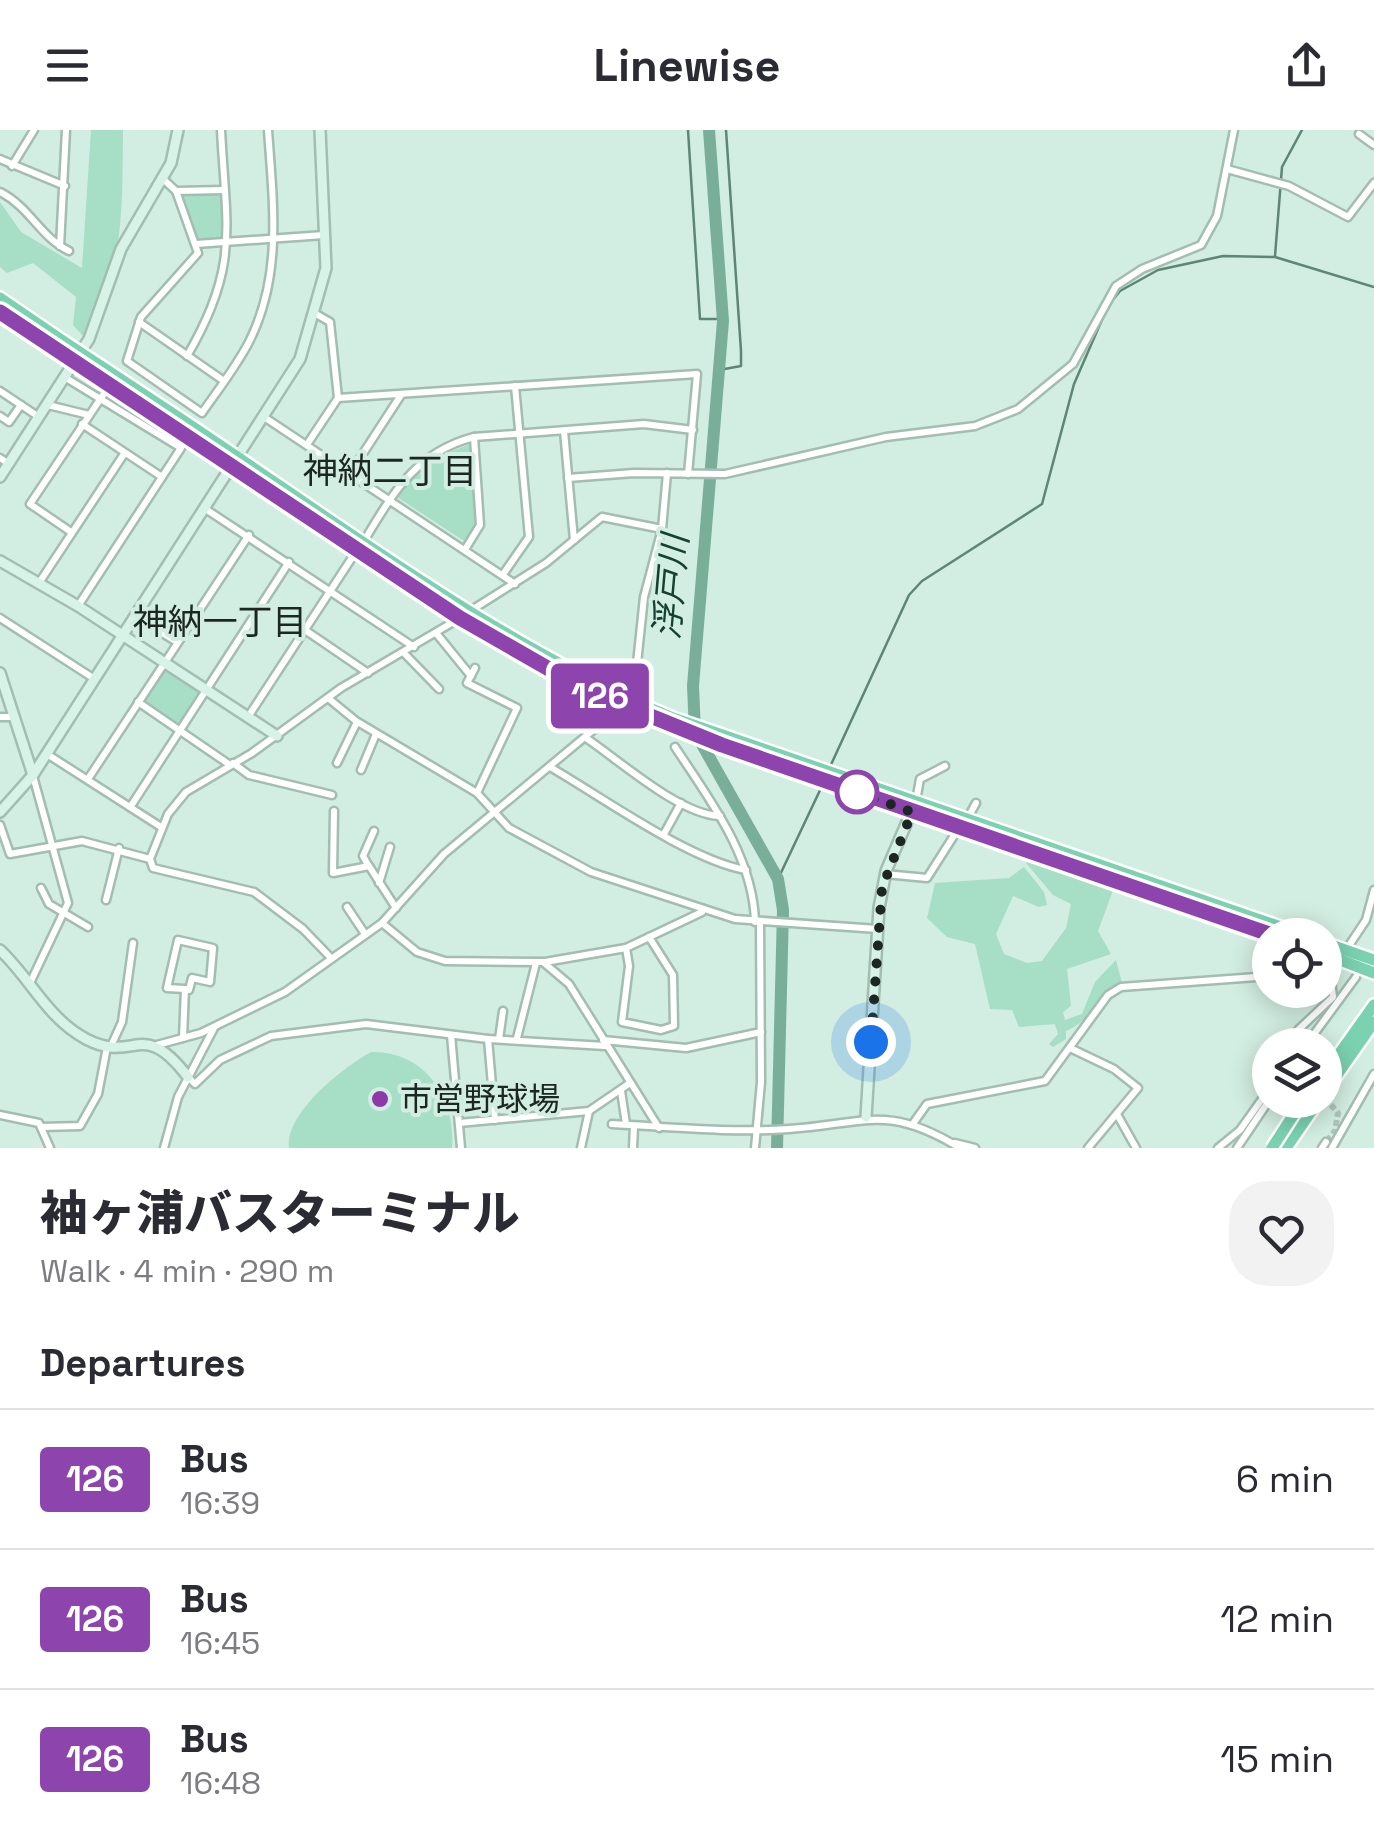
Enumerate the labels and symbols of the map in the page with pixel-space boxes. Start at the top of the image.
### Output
district label: 神納二丁目 [302,449,478,493]
water label: 浮戸川 [645,529,698,641]
district label: 神納一丁目 [132,600,308,644]
line badge: 126 [542,664,658,728]
unlabelled marker [836,771,878,813]
your location [846,1017,896,1067]
place label: 市営野球場 [400,1079,560,1119]
marker: 市営野球場 [369,1088,391,1110]

